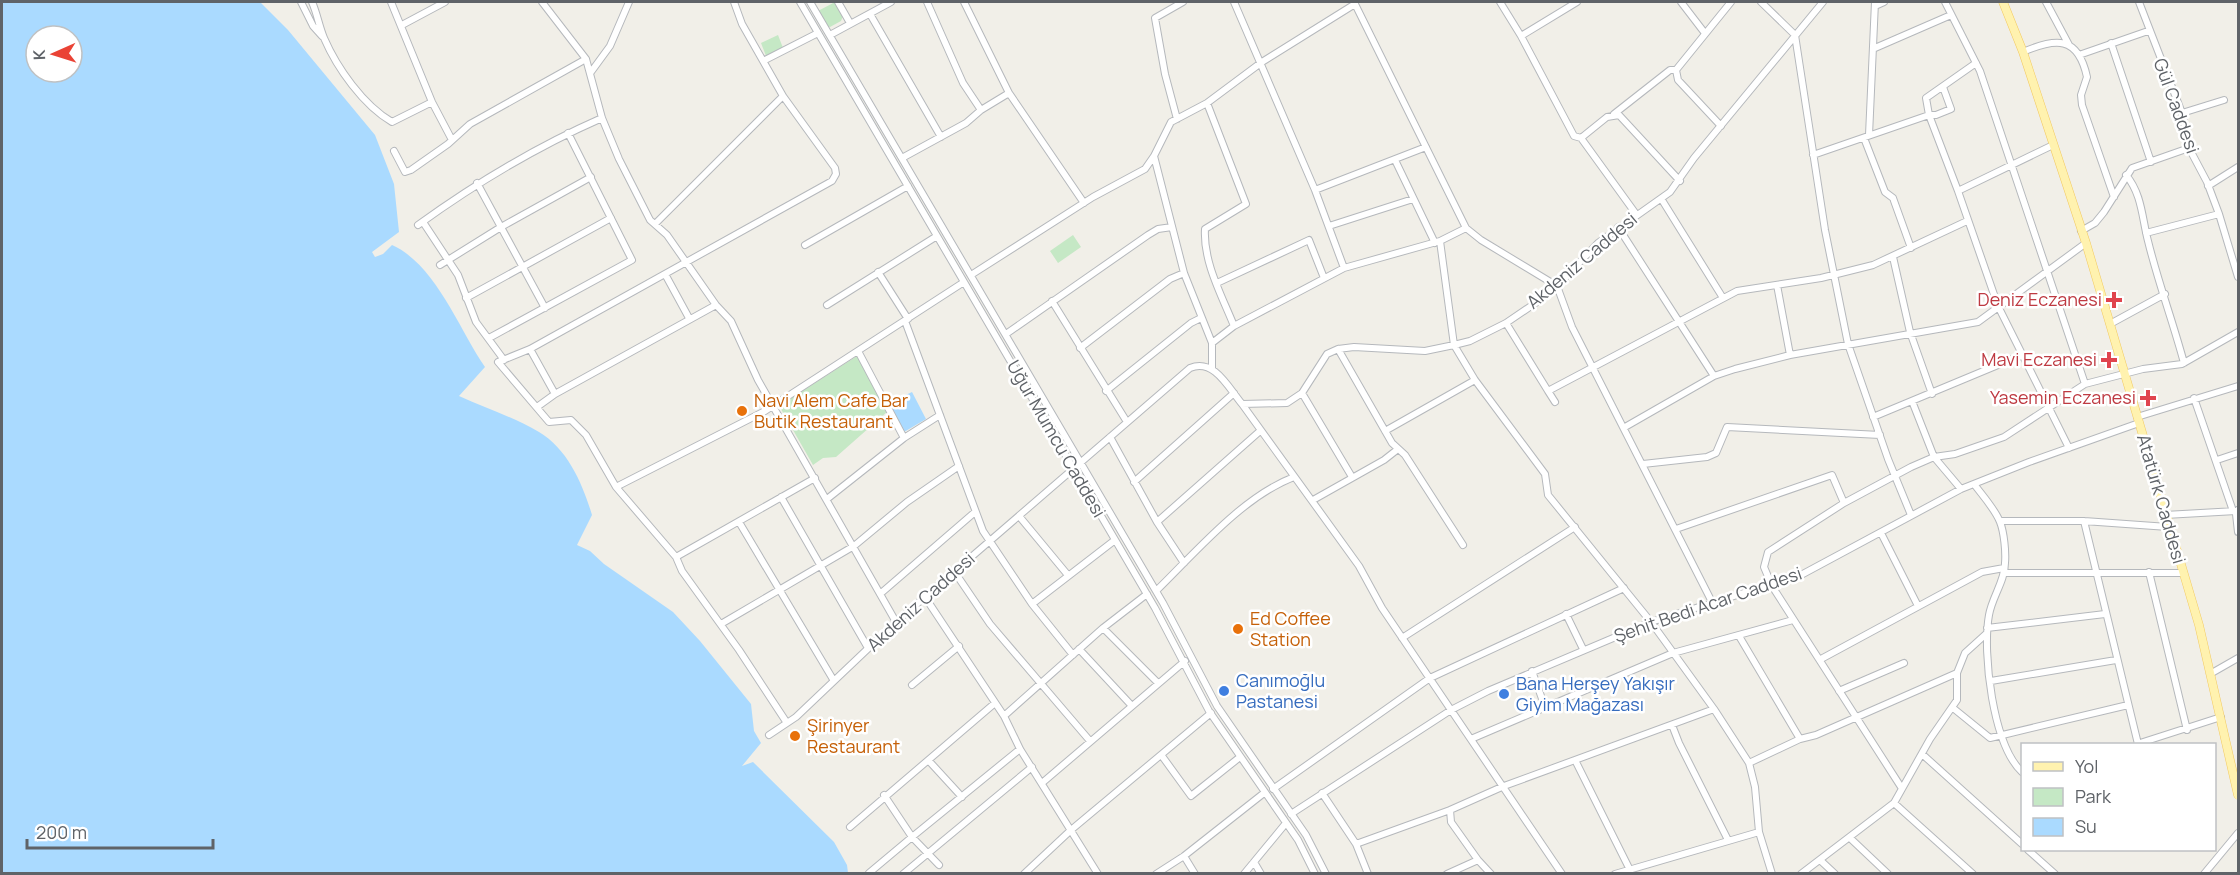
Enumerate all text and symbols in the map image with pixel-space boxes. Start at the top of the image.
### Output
north arrow [24,24,84,84]
text: K [28,48,50,61]
street label: Gül Caddesi [2149,55,2205,157]
street label: Akdeniz Caddesi [1521,207,1642,314]
place label: Deniz Eczanesi [1978,287,2102,311]
marker: Deniz Eczanesi [2107,293,2121,307]
place label: Mavi Eczanesi [1981,347,2097,371]
marker: Mavi Eczanesi [2102,353,2116,367]
street label: Uğur Mumcu Caddesi [1002,356,1112,521]
place label: Yasemin Eczanesi [1990,385,2136,409]
place label: Navi Alem Cafe Bar Butik Restaurant [754,388,909,433]
marker: Yasemin Eczanesi [2141,391,2155,405]
marker: Navi Alem Cafe Bar Butik Restaurant [735,404,749,418]
street label: Atatürk Caddesi [2132,431,2192,566]
street label: Akdeniz Caddesi [861,546,979,656]
street label: Şehit Bedi Acar Caddesi [1611,561,1805,647]
place label: Ed Coffee Station [1250,606,1331,651]
marker: Ed Coffee Station [1231,622,1245,636]
place label: Canımoğlu Pastanesi [1236,668,1325,713]
place label: Bana Herşey Yakışır Giyim Mağazası [1516,671,1676,716]
marker: Canımoğlu Pastanesi [1217,684,1231,698]
marker: Bana Herşey Yakışır Giyim Mağazası [1497,687,1511,701]
place label: Şirinyer Restaurant [807,713,900,758]
marker: Şirinyer Restaurant [788,729,802,743]
legend [2021,743,2216,851]
text: Yol [2075,754,2098,778]
text: Park [2075,784,2112,808]
scale bar [27,812,213,850]
text: Su [2075,814,2097,838]
text: 200 m [36,820,87,844]

